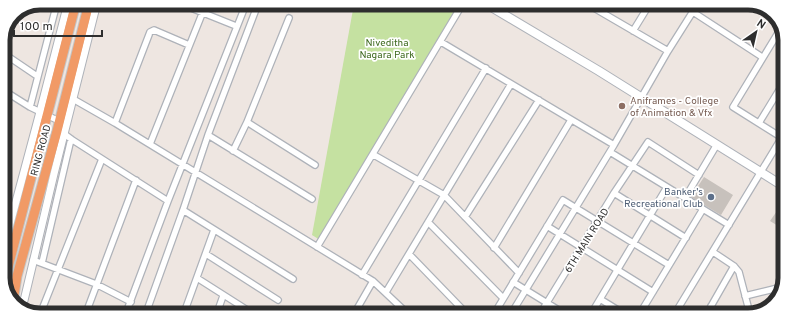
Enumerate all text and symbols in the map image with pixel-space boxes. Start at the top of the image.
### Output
scale bar [14,12,102,38]
north arrow [736,12,776,52]
text: N [754,17,768,33]
text: 100 m [20,19,53,35]
park label: Niveditha Nagara Park [359,37,415,62]
place label: Aniframes - College of Animation & Vfx [630,95,719,120]
marker: Aniframes - College of Animation & Vfx [617,101,627,111]
street label: RING ROAD [28,123,55,178]
place label: Banker's Recreational Club [624,186,703,211]
marker: Banker's Recreational Club [706,192,716,202]
street label: 6TH MAIN ROAD [562,206,613,276]

